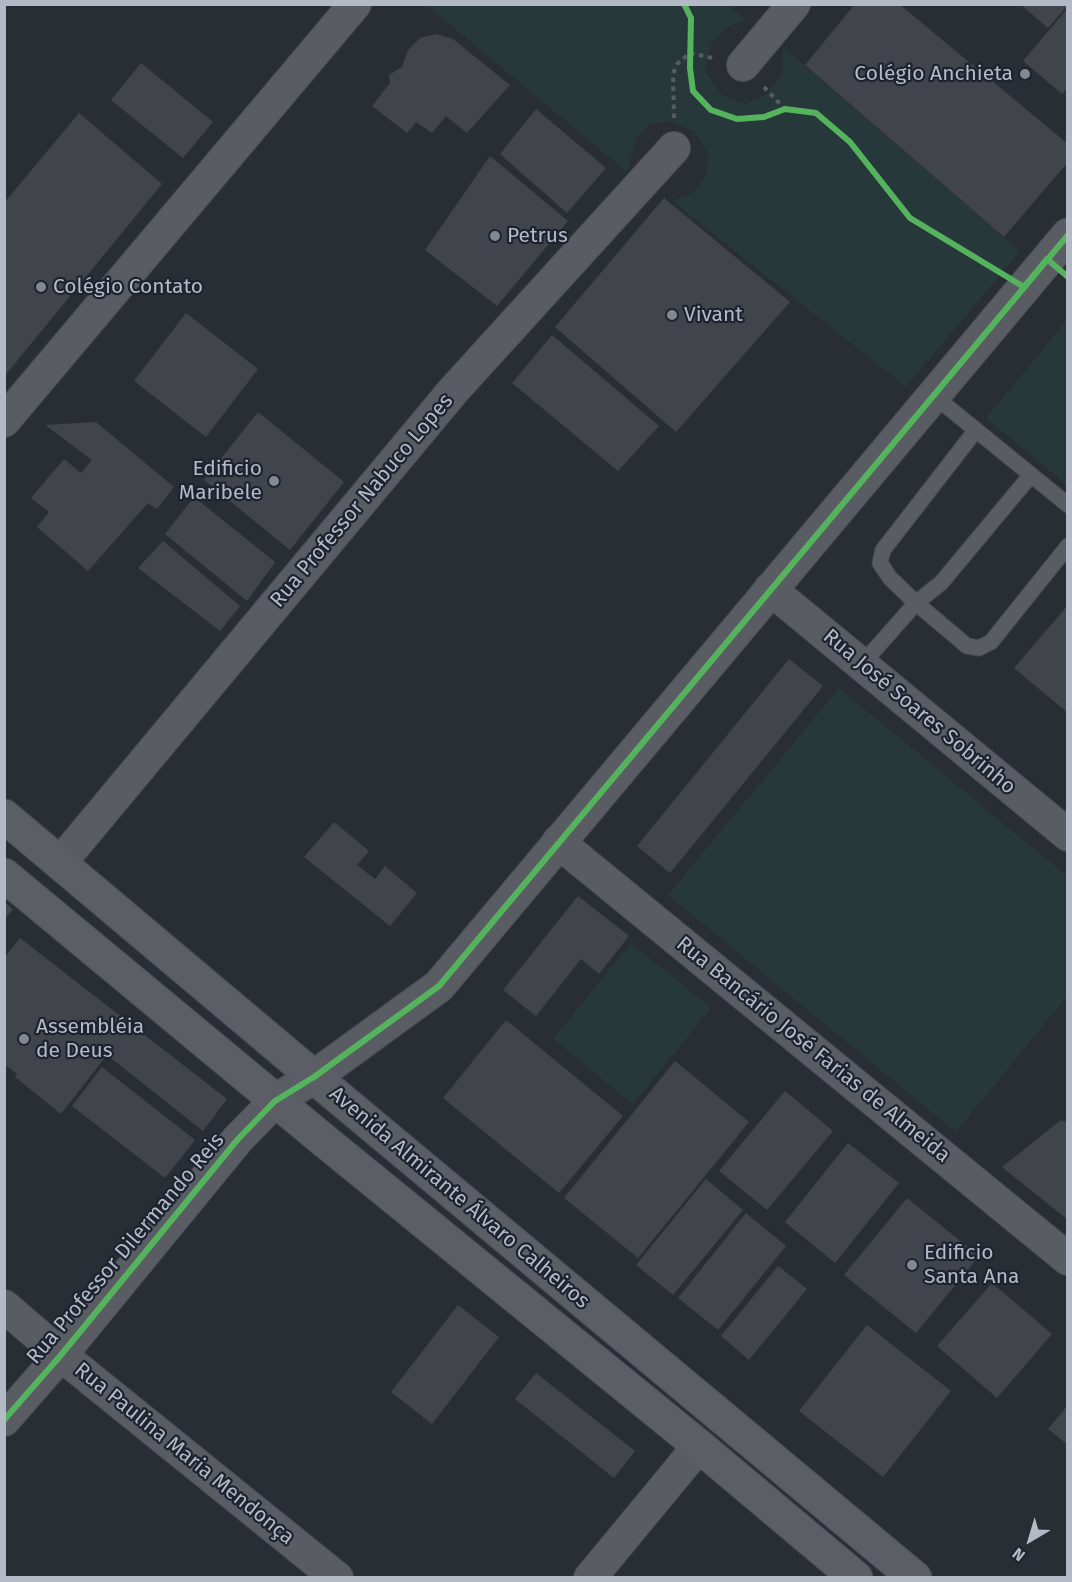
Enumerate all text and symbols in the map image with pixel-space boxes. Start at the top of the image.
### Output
place label: Colégio Anchieta [854,61,1013,87]
marker: Colégio Anchieta [1018,67,1032,81]
place label: Petrus [507,223,568,249]
marker: Petrus [488,229,502,243]
place label: Colégio Contato [53,274,203,300]
marker: Colégio Contato [34,280,48,294]
place label: Vivant [684,302,743,328]
marker: Vivant [665,308,679,322]
street label: Rua Professor Nabuco Lopes [265,389,459,613]
place label: Edificio Maribele [179,456,262,506]
marker: Edificio Maribele [267,474,281,488]
street label: Rua José Soares Sobrinho [818,624,1020,800]
street label: Rua Bancário José Farias de Almeida [671,932,955,1168]
place label: Assembléia de Deus [36,1014,144,1064]
marker: Assembléia de Deus [17,1032,31,1046]
street label: Avenida Almirante Álvaro Calheiros [324,1082,594,1314]
street label: Rua Professor Dilermando Reis [22,1128,230,1370]
place label: Edificio Santa Ana [924,1240,1019,1290]
marker: Edificio Santa Ana [905,1258,919,1272]
street label: Rua Paulina Maria Mendonça [69,1358,299,1550]
north arrow [1000,1510,1060,1570]
text: N [1009,1544,1029,1565]

